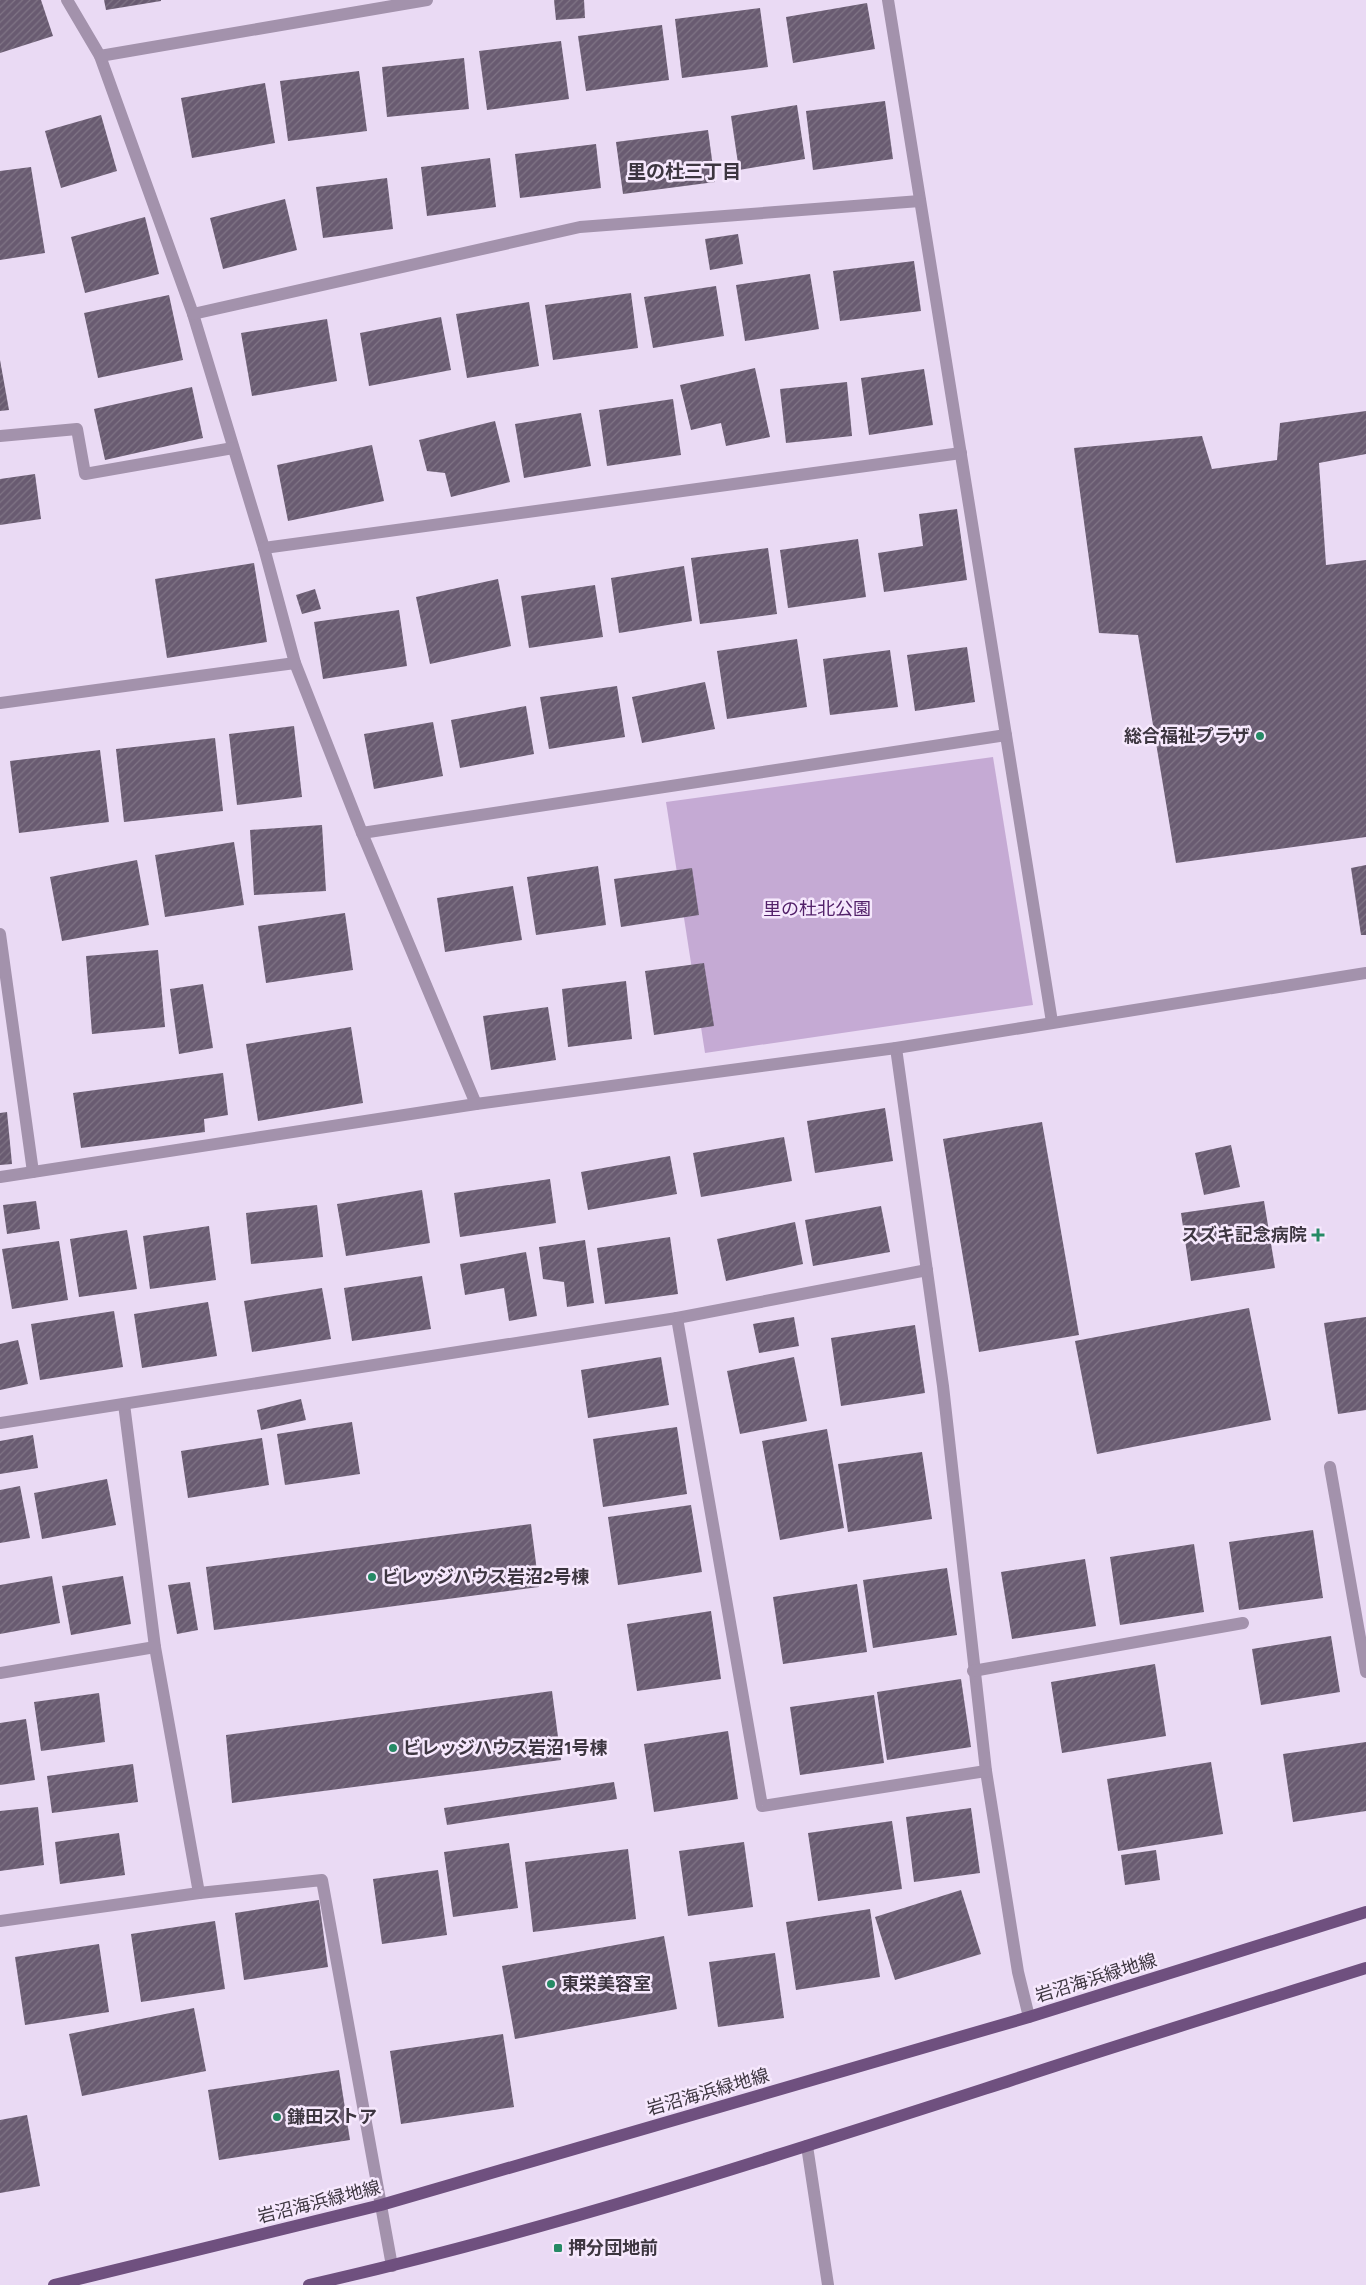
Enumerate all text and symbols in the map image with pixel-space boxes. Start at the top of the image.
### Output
district label: 里の杜三丁目 [627,160,741,183]
place label: 総合福祉プラザ [1124,725,1250,747]
marker: 総合福祉プラザ [1254,730,1266,742]
park label: 里の杜北公園 [763,898,871,920]
place label: スズキ記念病院 [1181,1224,1307,1246]
marker: スズキ記念病院 [1311,1228,1325,1242]
place label: ビレッジハウス岩沼2号棟 [382,1566,589,1588]
marker: ビレッジハウス岩沼2号棟 [366,1571,378,1583]
place label: ビレッジハウス岩沼1号棟 [403,1737,608,1759]
marker: ビレッジハウス岩沼1号棟 [387,1742,399,1754]
street label: 岩沼海浜緑地線 [1033,1949,1159,2007]
place label: 東栄美容室 [561,1973,651,1995]
marker: 東栄美容室 [545,1978,557,1990]
street label: 岩沼海浜緑地線 [644,2064,772,2120]
place label: 鎌田ストア [287,2106,377,2128]
marker: 鎌田ストア [271,2111,283,2123]
street label: 岩沼海浜緑地線 [255,2176,383,2228]
place label: 押分団地前 [568,2237,658,2259]
marker: 押分団地前 [552,2242,564,2254]

